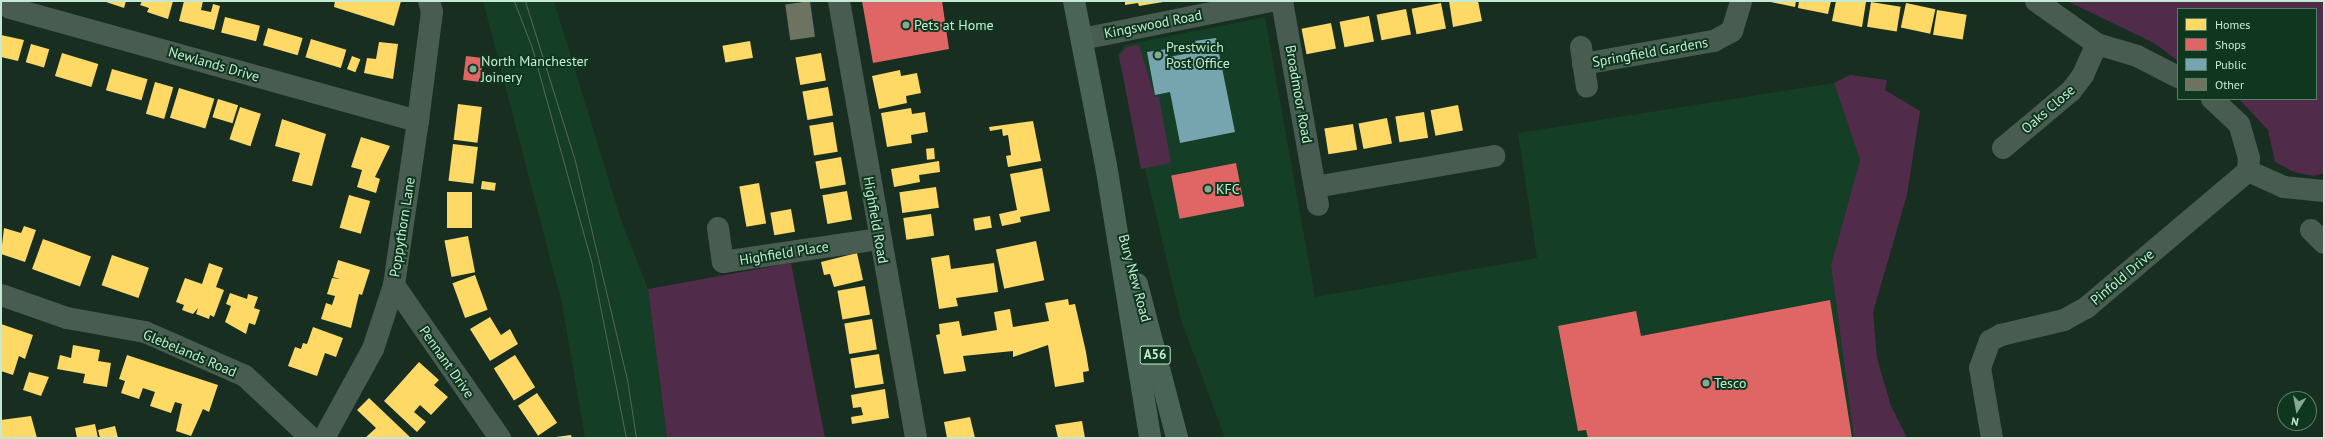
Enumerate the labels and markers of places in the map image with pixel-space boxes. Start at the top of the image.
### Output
place label: Pets at Home [914,17,994,33]
marker: Pets at Home [901,20,911,30]
place label: Prestwich Post Office [1166,39,1230,72]
marker: Prestwich Post Office [1153,50,1163,60]
place label: North Manchester Joinery [481,53,588,86]
marker: North Manchester Joinery [468,64,478,74]
place label: KFC [1216,181,1240,197]
marker: KFC [1203,184,1213,194]
place label: Tesco [1714,375,1746,391]
marker: Tesco [1701,378,1711,388]

